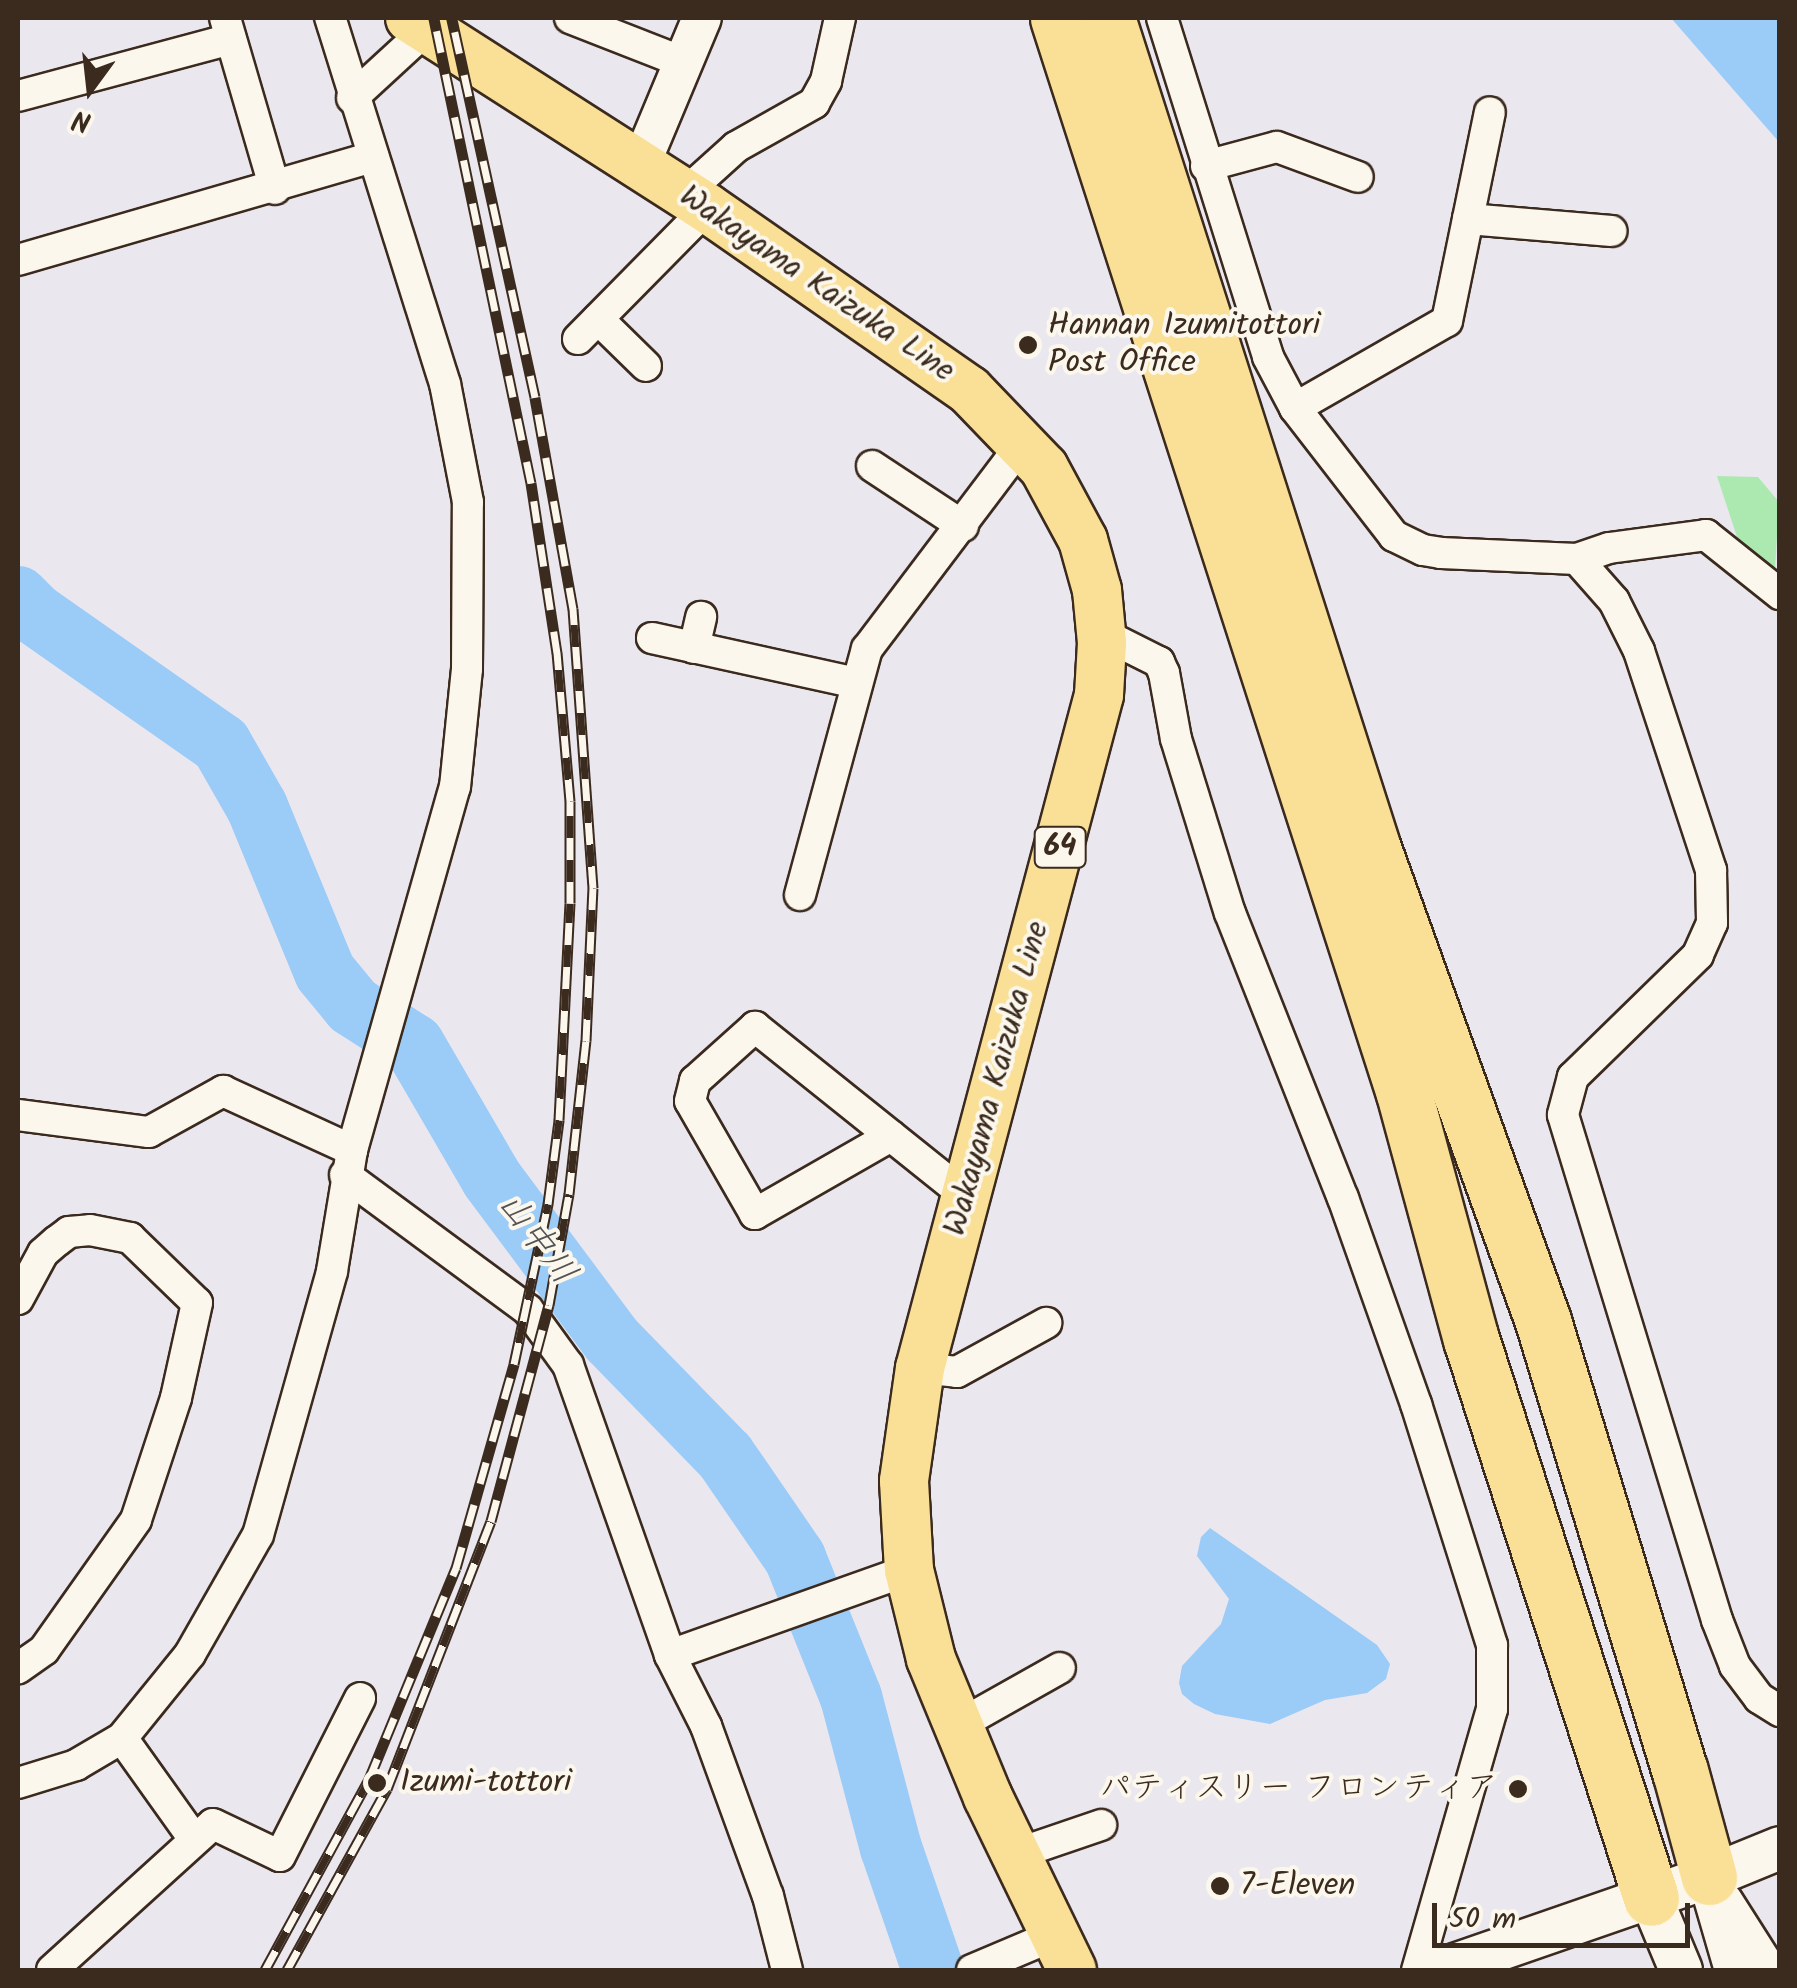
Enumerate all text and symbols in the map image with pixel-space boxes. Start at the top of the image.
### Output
north arrow [40,40,140,140]
text: N [68,95,96,143]
street label: Wakayama Kaizuka Line [671,179,961,391]
place label: Hannan Izumitottori Post Office [1048,308,1320,383]
marker: Hannan Izumitottori Post Office [1017,334,1039,356]
road number: 64 [1032,822,1088,872]
street label: Wakayama Kaizuka Line [938,918,1058,1240]
water label: 山中川 [488,1184,584,1294]
place label: Izumi-tottori [400,1764,572,1802]
marker: Izumi-tottori [364,1770,390,1796]
place label: パティスリー フロンティア [1101,1770,1498,1808]
marker: パティスリー フロンティア [1507,1778,1529,1800]
place label: 7-Eleven [1240,1867,1355,1905]
marker: 7-Eleven [1209,1875,1231,1897]
scale bar [1437,1883,1694,1945]
text: 50 m [1449,1896,1516,1944]

